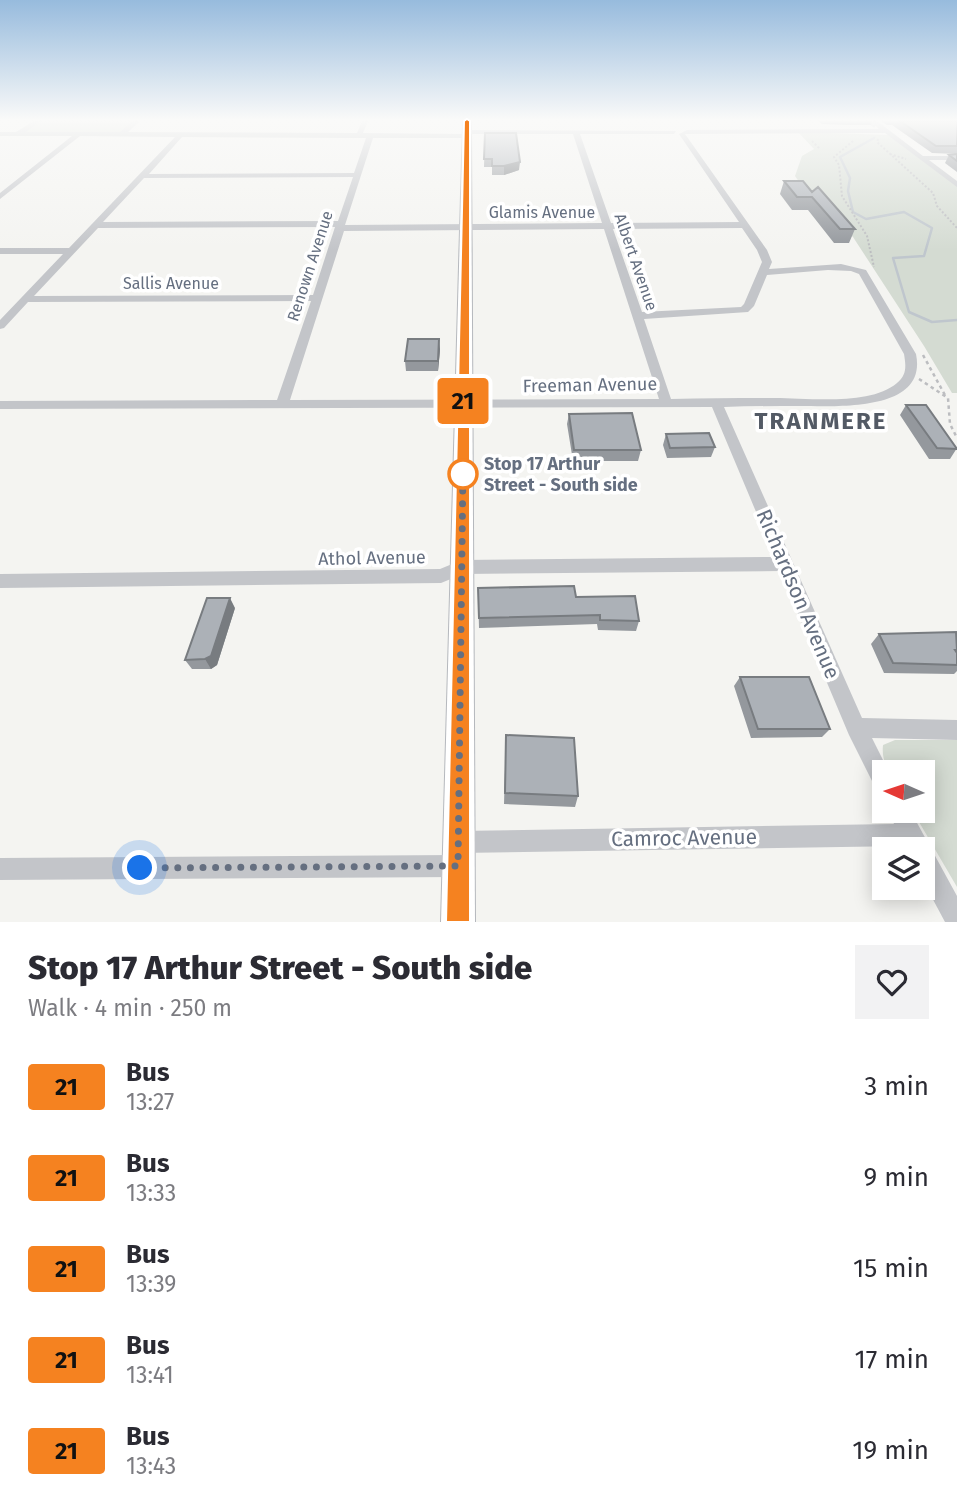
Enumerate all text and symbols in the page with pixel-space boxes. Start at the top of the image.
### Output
street label: Glamis Avenue [489,203,595,222]
street label: Renown Avenue [283,208,337,324]
street label: Albert Avenue [611,211,661,313]
street label: Sallis Avenue [123,274,219,293]
street label: Freeman Avenue [523,373,657,397]
line badge: 21 [432,378,494,424]
text: 21 [451,387,475,415]
district label: TRANMERE [755,407,887,435]
place label: Stop 17 Arthur Street - South side [484,453,638,496]
marker: Stop 17 Arthur Street - South side [448,459,478,489]
street label: Richardson Avenue [750,505,846,683]
street label: Athol Avenue [318,546,426,570]
north arrow [872,760,934,822]
map controls [872,760,935,900]
street label: Camroc Avenue [611,824,757,852]
button: layers [872,837,935,900]
your location [122,850,157,885]
button: heart [855,945,929,1019]
text: Stop 17 Arthur Street - South side [28,948,532,988]
text: Walk · 4 min · 250 m [28,994,232,1022]
text: Bus [126,1057,169,1088]
text: 3 min [864,1071,929,1102]
text: 21 [55,1073,78,1101]
text: 13:27 [126,1088,174,1116]
text: Bus [126,1148,169,1179]
text: 9 min [864,1162,929,1193]
text: 21 [55,1164,78,1192]
text: 13:33 [126,1179,176,1207]
text: Bus [126,1239,169,1270]
text: 15 min [853,1253,929,1284]
text: 21 [55,1255,78,1283]
text: 13:39 [126,1270,176,1298]
text: Bus [126,1330,169,1361]
text: 17 min [854,1344,929,1375]
text: 21 [55,1346,78,1374]
text: 13:41 [126,1361,174,1389]
text: Bus [126,1421,169,1452]
text: 19 min [852,1435,929,1466]
text: 21 [55,1437,78,1465]
text: 13:43 [126,1452,176,1480]

